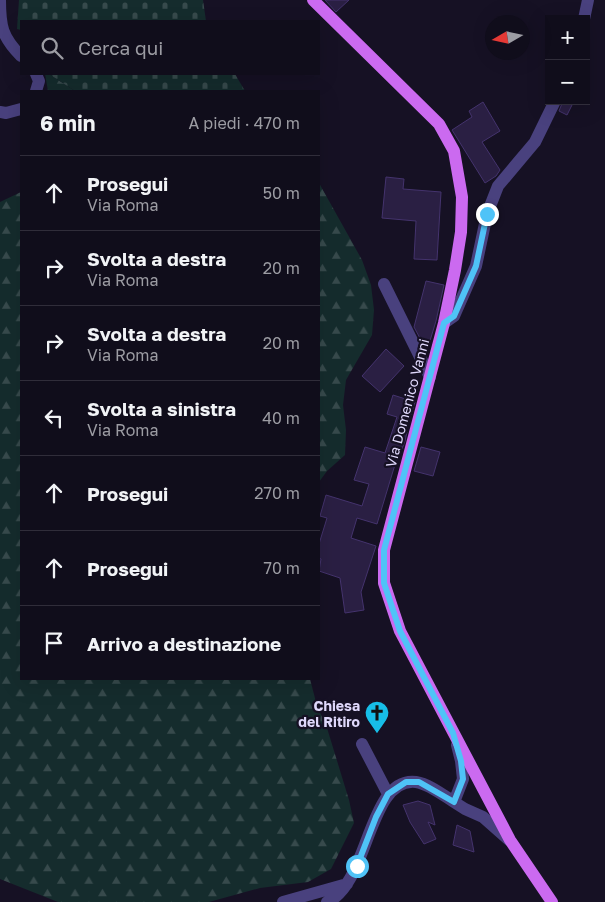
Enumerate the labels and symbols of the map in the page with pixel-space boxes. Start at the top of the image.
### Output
north arrow [485,15,530,60]
route end [476,203,499,226]
street label: Via Domenico Vanni [382,337,432,469]
place label: Chiesa del Ritiro [298,697,360,730]
church icon: Chiesa del Ritiro [364,700,390,734]
route start [346,855,369,878]

